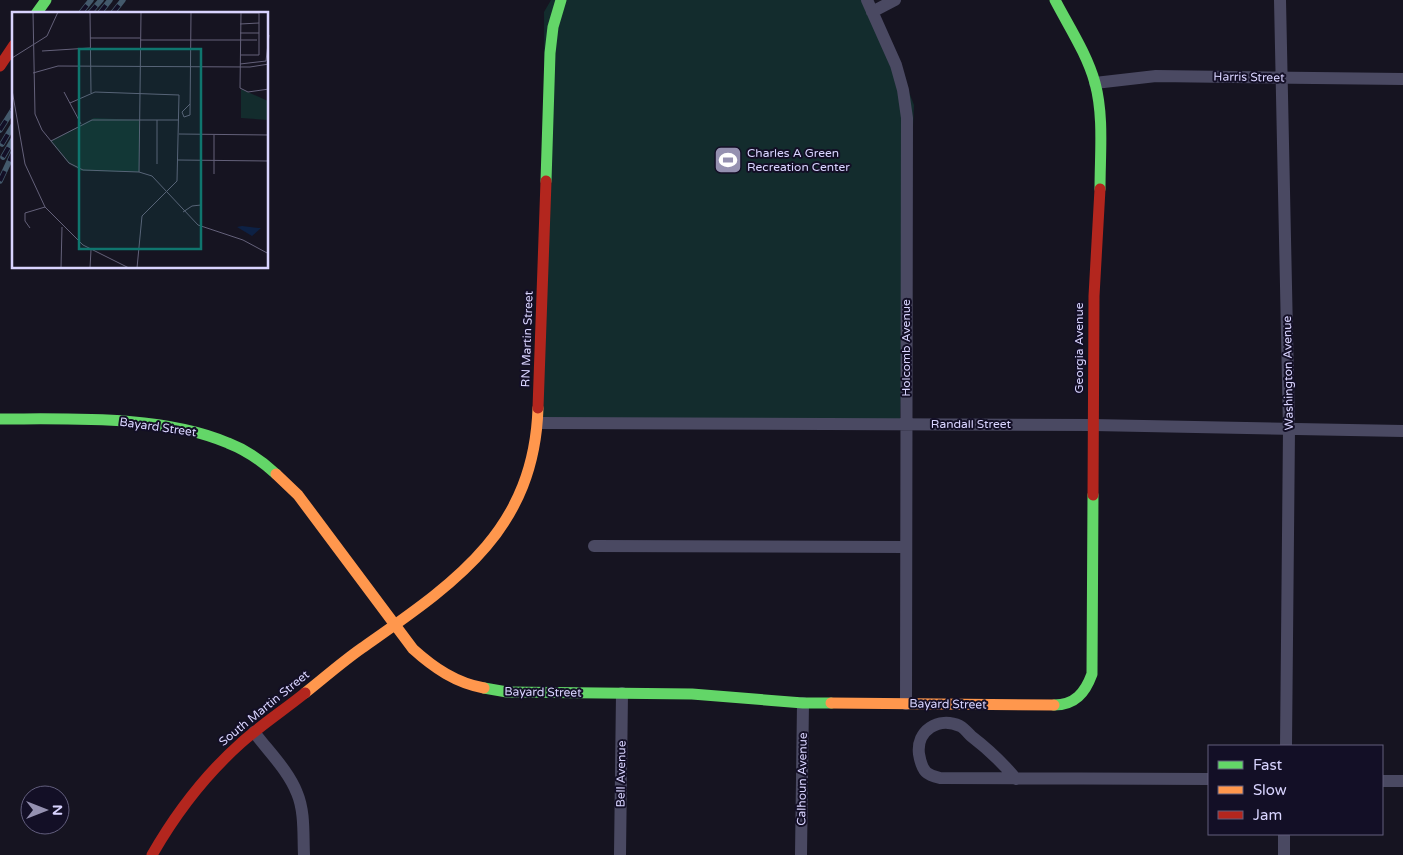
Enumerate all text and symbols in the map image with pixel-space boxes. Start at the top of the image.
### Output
inset map [12,12,269,269]
street label: Harris Street [1213,69,1285,85]
sports icon: Charles A Green Recreation Center [713,145,743,175]
place label: Charles A Green Recreation Center [747,146,850,174]
street label: RN Martin Street [518,290,536,387]
street label: Holcomb Avenue [899,299,913,397]
street label: Georgia Avenue [1072,302,1086,393]
street label: Washington Avenue [1280,315,1296,430]
street label: Bayard Street [119,415,198,439]
street label: Randall Street [931,417,1012,431]
street label: South Martin Street [216,667,312,749]
street label: Bayard Street [504,684,582,700]
street label: Bayard Street [909,696,987,712]
street label: Calhoun Avenue [794,732,810,826]
street label: Bell Avenue [613,740,629,808]
legend [1208,745,1383,835]
text: Fast [1253,756,1283,774]
text: Slow [1253,781,1287,799]
north arrow [20,785,70,835]
text: N [49,804,66,816]
text: Jam [1253,806,1282,824]

